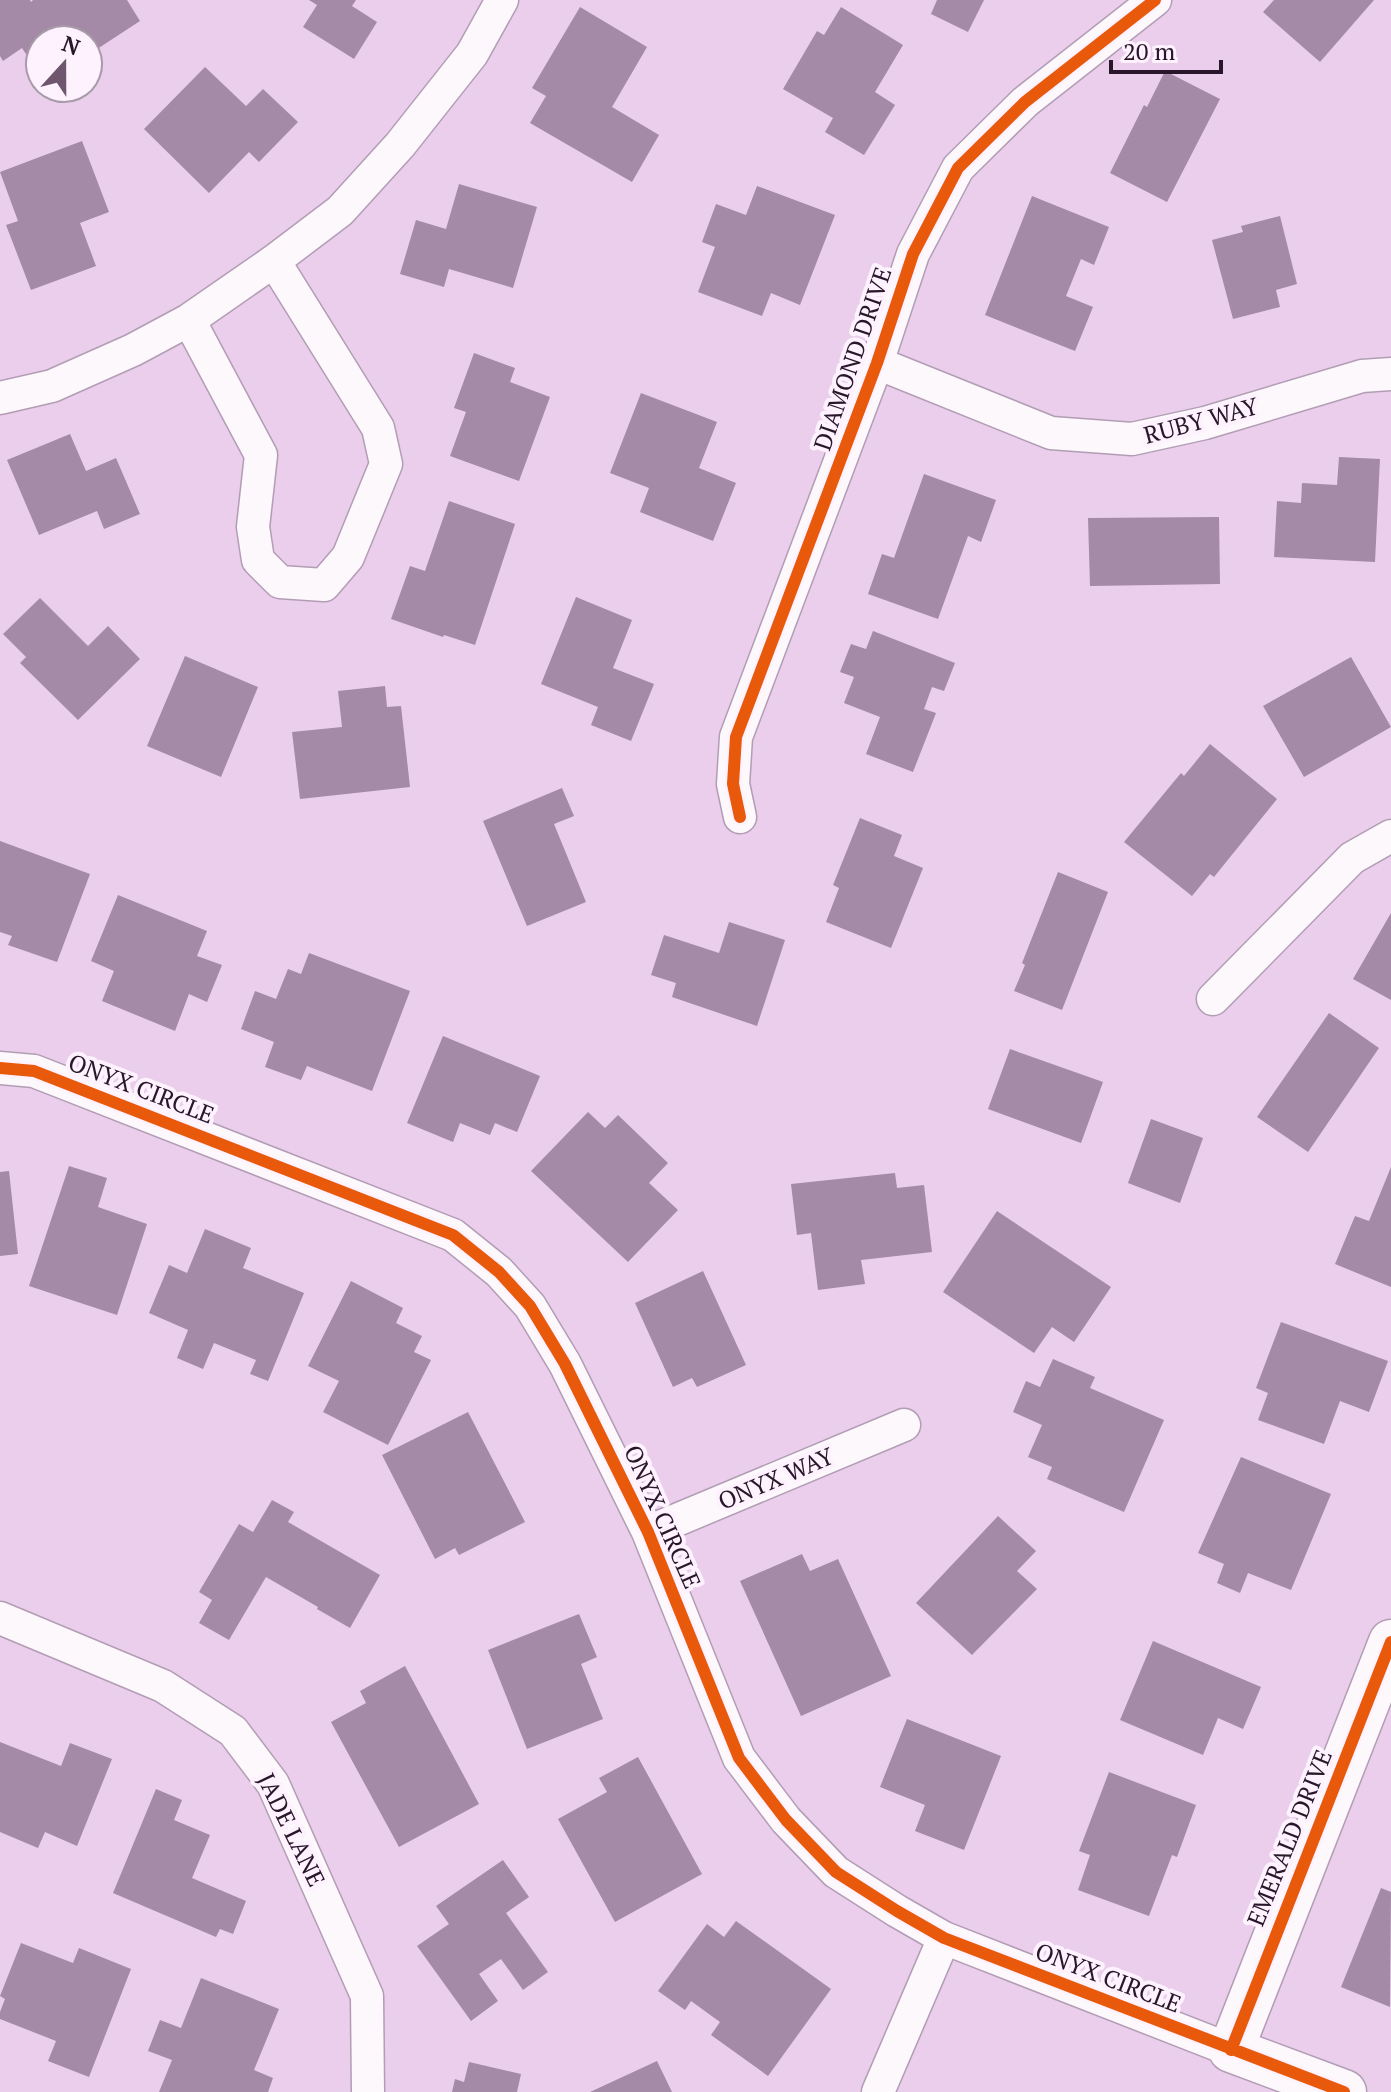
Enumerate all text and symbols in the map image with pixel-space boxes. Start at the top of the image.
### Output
north arrow [24,24,104,104]
scale bar [1111,24,1221,74]
text: N [58,28,85,62]
text: 20 m [1123,35,1175,67]
street label: DIAMOND DRIVE [806,263,898,455]
street label: RUBY WAY [1140,389,1262,451]
street label: ONYX CIRCLE [64,1046,219,1131]
street label: ONYX WAY [713,1439,839,1517]
street label: ONYX CIRCLE [617,1440,709,1593]
street label: EMERALD DRIVE [1239,1745,1339,1931]
street label: JADE LANE [251,1768,333,1892]
street label: ONYX CIRCLE [1031,1935,1186,2020]

